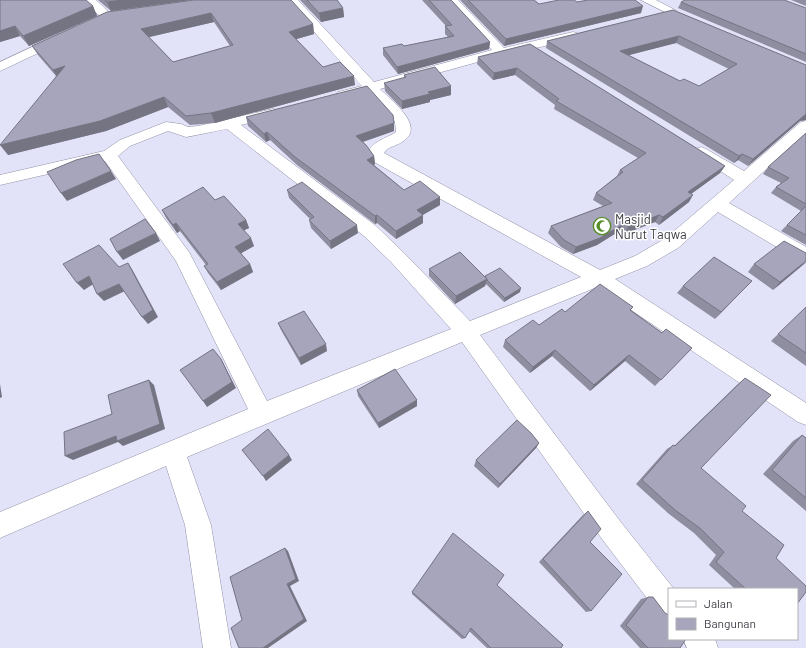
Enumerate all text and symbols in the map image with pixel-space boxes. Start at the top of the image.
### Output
place label: Masjid Nurut Taqwa [615,211,687,242]
mosque icon: Masjid Nurut Taqwa [592,216,612,236]
legend [668,588,798,640]
text: Jalan [704,596,732,610]
text: Bangunan [704,616,756,630]

